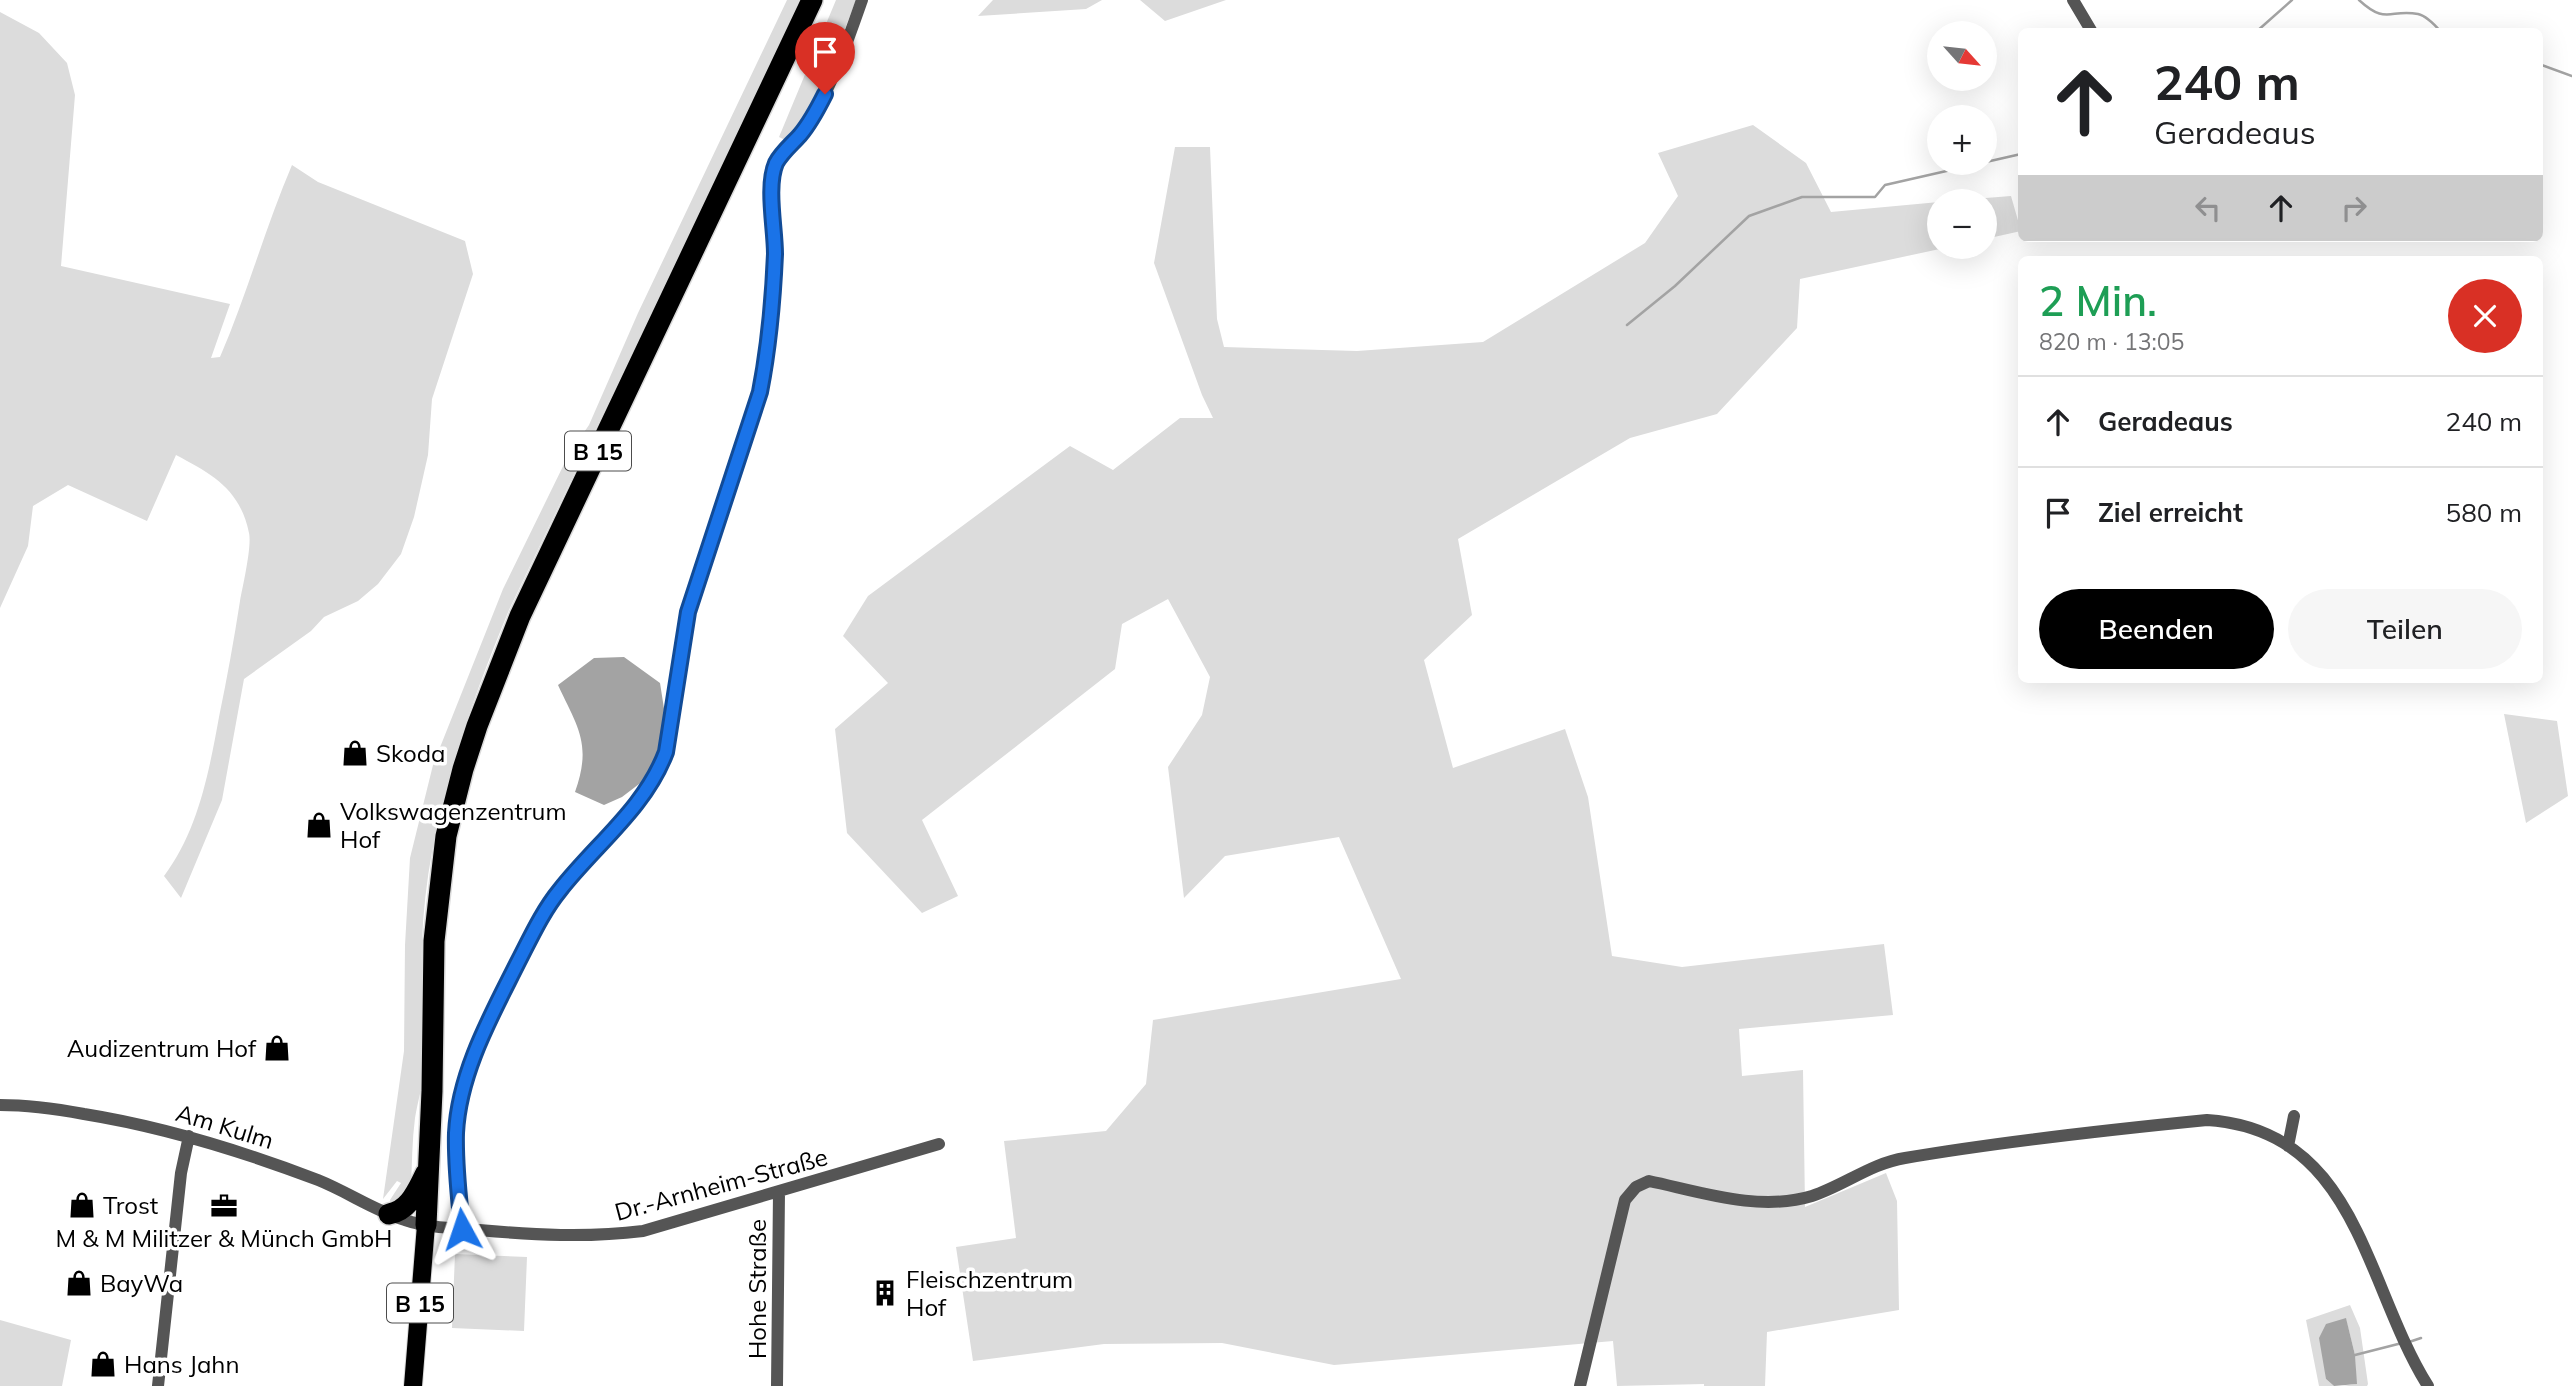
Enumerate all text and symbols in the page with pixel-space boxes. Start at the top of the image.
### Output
north arrow [1927,21,1997,91]
map controls [1927,21,1997,259]
pin [795,22,855,94]
icon: arrive [806,33,844,71]
text: 240 m [2154,51,2300,112]
icon: ahead [2039,56,2130,147]
button: + [1927,105,1997,175]
text: Geradeaus [2154,112,2316,152]
button: − [1927,189,1997,259]
icon: left [2189,189,2227,227]
icon: ahead [2262,189,2300,227]
icon: right [2335,189,2373,227]
text: 2 Min. [2039,274,2157,327]
button: close [2448,279,2522,353]
text: 820 m · 13:05 [2039,327,2184,356]
icon: ahead [2039,403,2077,441]
text: Geradeaus [2098,405,2233,438]
text: 240 m [2446,405,2522,438]
road number: B 15 [565,432,631,471]
icon: arrive [2039,494,2077,532]
text: Ziel erreicht [2098,496,2243,529]
text: 580 m [2446,496,2522,529]
button: Beenden [2039,589,2274,669]
button: Teilen [2288,589,2522,669]
shop icon: Skoda [340,738,370,768]
place label: Skoda [376,738,446,768]
place label: Volkswagenzentrum Hof [340,796,567,854]
shop icon: Volkswagenzentrum Hof [304,810,334,840]
place label: Audizentrum Hof [67,1033,257,1063]
shop icon: Audizentrum Hof [262,1033,292,1063]
street label: Am Kulm [173,1097,277,1155]
street label: Dr.-Arnheim-Straße [611,1141,831,1227]
shop icon: Trost [67,1190,97,1220]
place label: Trost [103,1190,158,1220]
office icon: M & M Militzer & Münch GmbH [209,1191,239,1221]
position arrow [425,1192,499,1266]
street label: Hohe Straße [742,1219,772,1359]
place label: M & M Militzer & Münch GmbH [56,1223,392,1253]
place label: Fleischzentrum Hof [906,1264,1073,1322]
shop icon: BayWa [64,1268,94,1298]
place label: BayWa [100,1268,183,1298]
building icon: Fleischzentrum Hof [870,1278,900,1308]
road number: B 15 [387,1284,453,1322]
shop icon: Hans Jahn [88,1349,118,1379]
place label: Hans Jahn [124,1349,239,1379]

